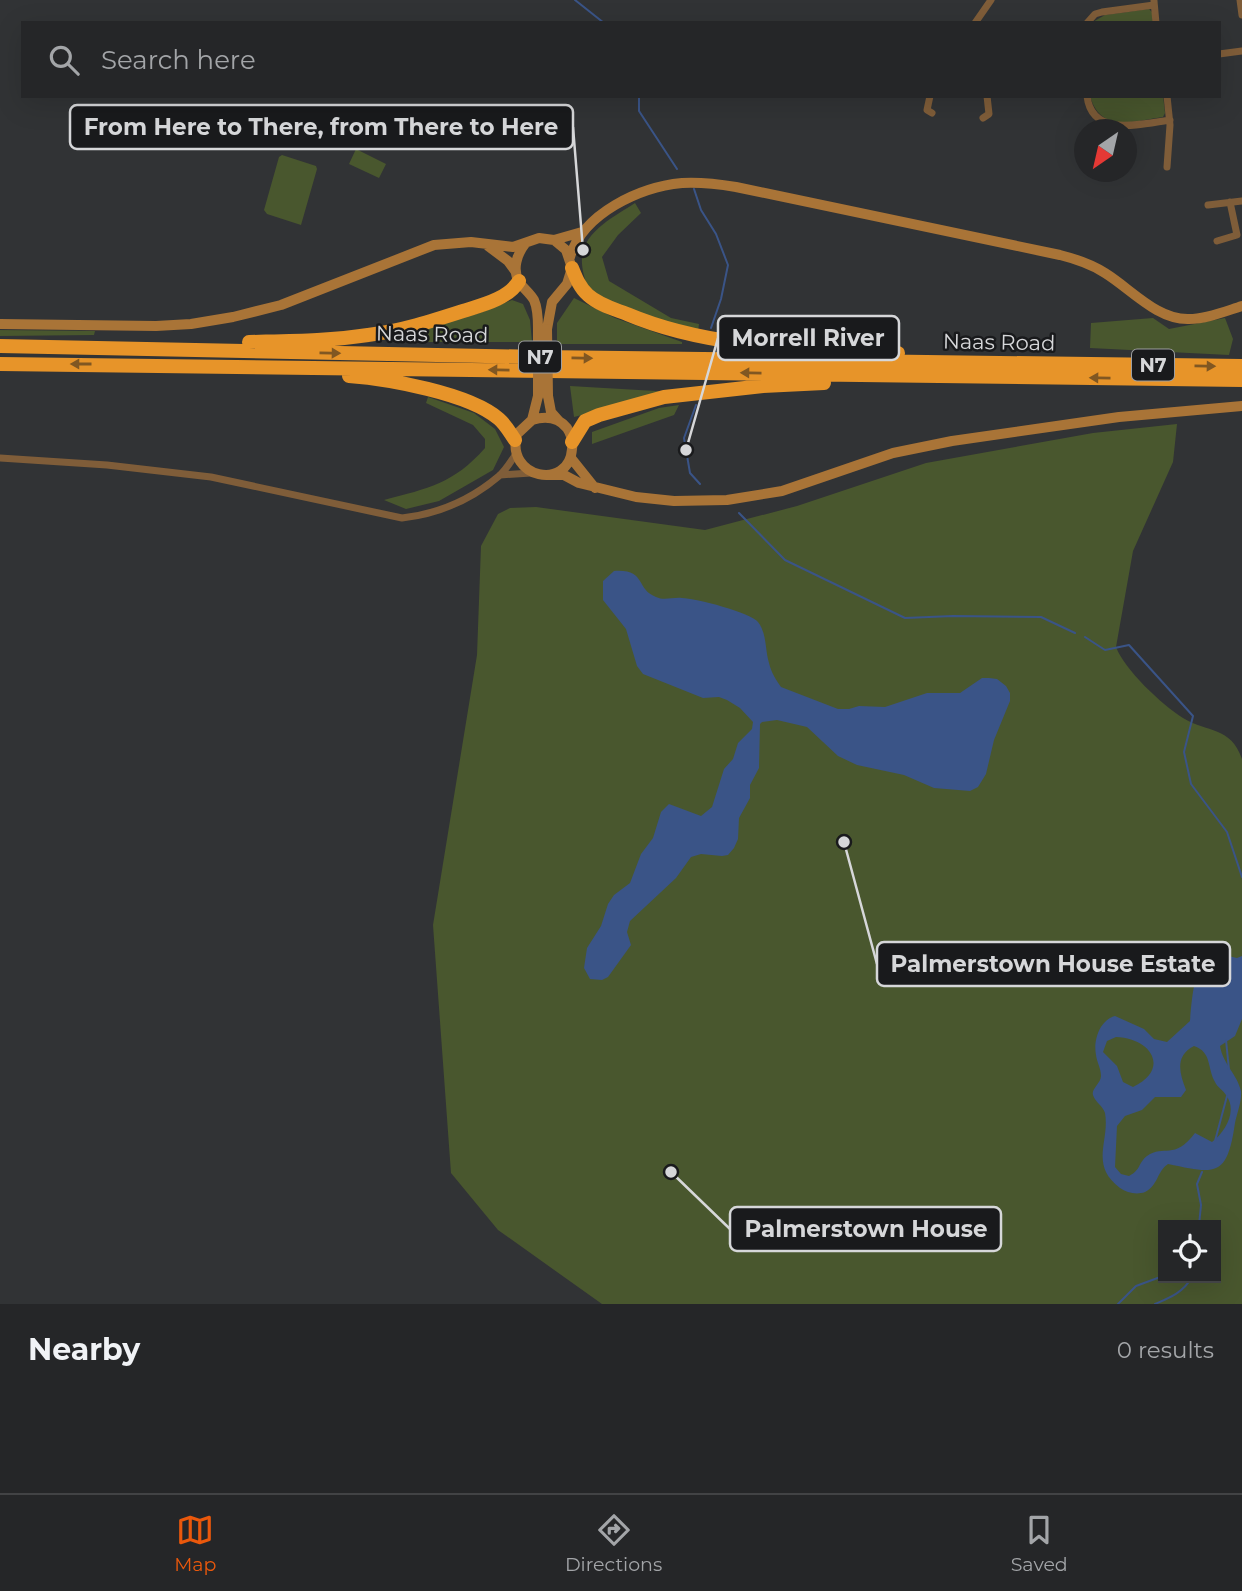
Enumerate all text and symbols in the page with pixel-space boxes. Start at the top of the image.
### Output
search box [21,21,1221,98]
icon: search [45,41,83,79]
text: Search here [101,44,256,76]
callout: From Here to There, from There to Here [70,105,573,149]
text: From Here to There, from There to Here [84,113,558,141]
north arrow [1074,119,1137,182]
callout: Morrell River [718,316,899,360]
street label: Naas Road [376,321,488,347]
text: Morrell River [731,324,885,352]
street label: Naas Road [943,329,1055,355]
road number: N7 [519,342,561,372]
one-way arrow [319,347,341,359]
road number: N7 [1132,350,1174,380]
one-way arrow [571,352,593,364]
one-way arrow [69,358,91,370]
one-way arrow [1194,360,1216,372]
one-way arrow [488,364,510,376]
one-way arrow [740,368,762,379]
one-way arrow [1089,372,1111,384]
callout: Palmerstown House Estate [877,942,1230,986]
text: Palmerstown House Estate [891,950,1215,978]
callout: Palmerstown House [730,1207,1001,1251]
text: Palmerstown House [745,1215,987,1243]
map controls [1158,1220,1221,1283]
button: locate [1158,1220,1221,1283]
text: Nearby [28,1331,140,1368]
text: 0 results [1117,1336,1214,1364]
tab: Map [174,1511,216,1576]
tab: Directions [565,1511,662,1576]
tab: Saved [1011,1511,1068,1576]

